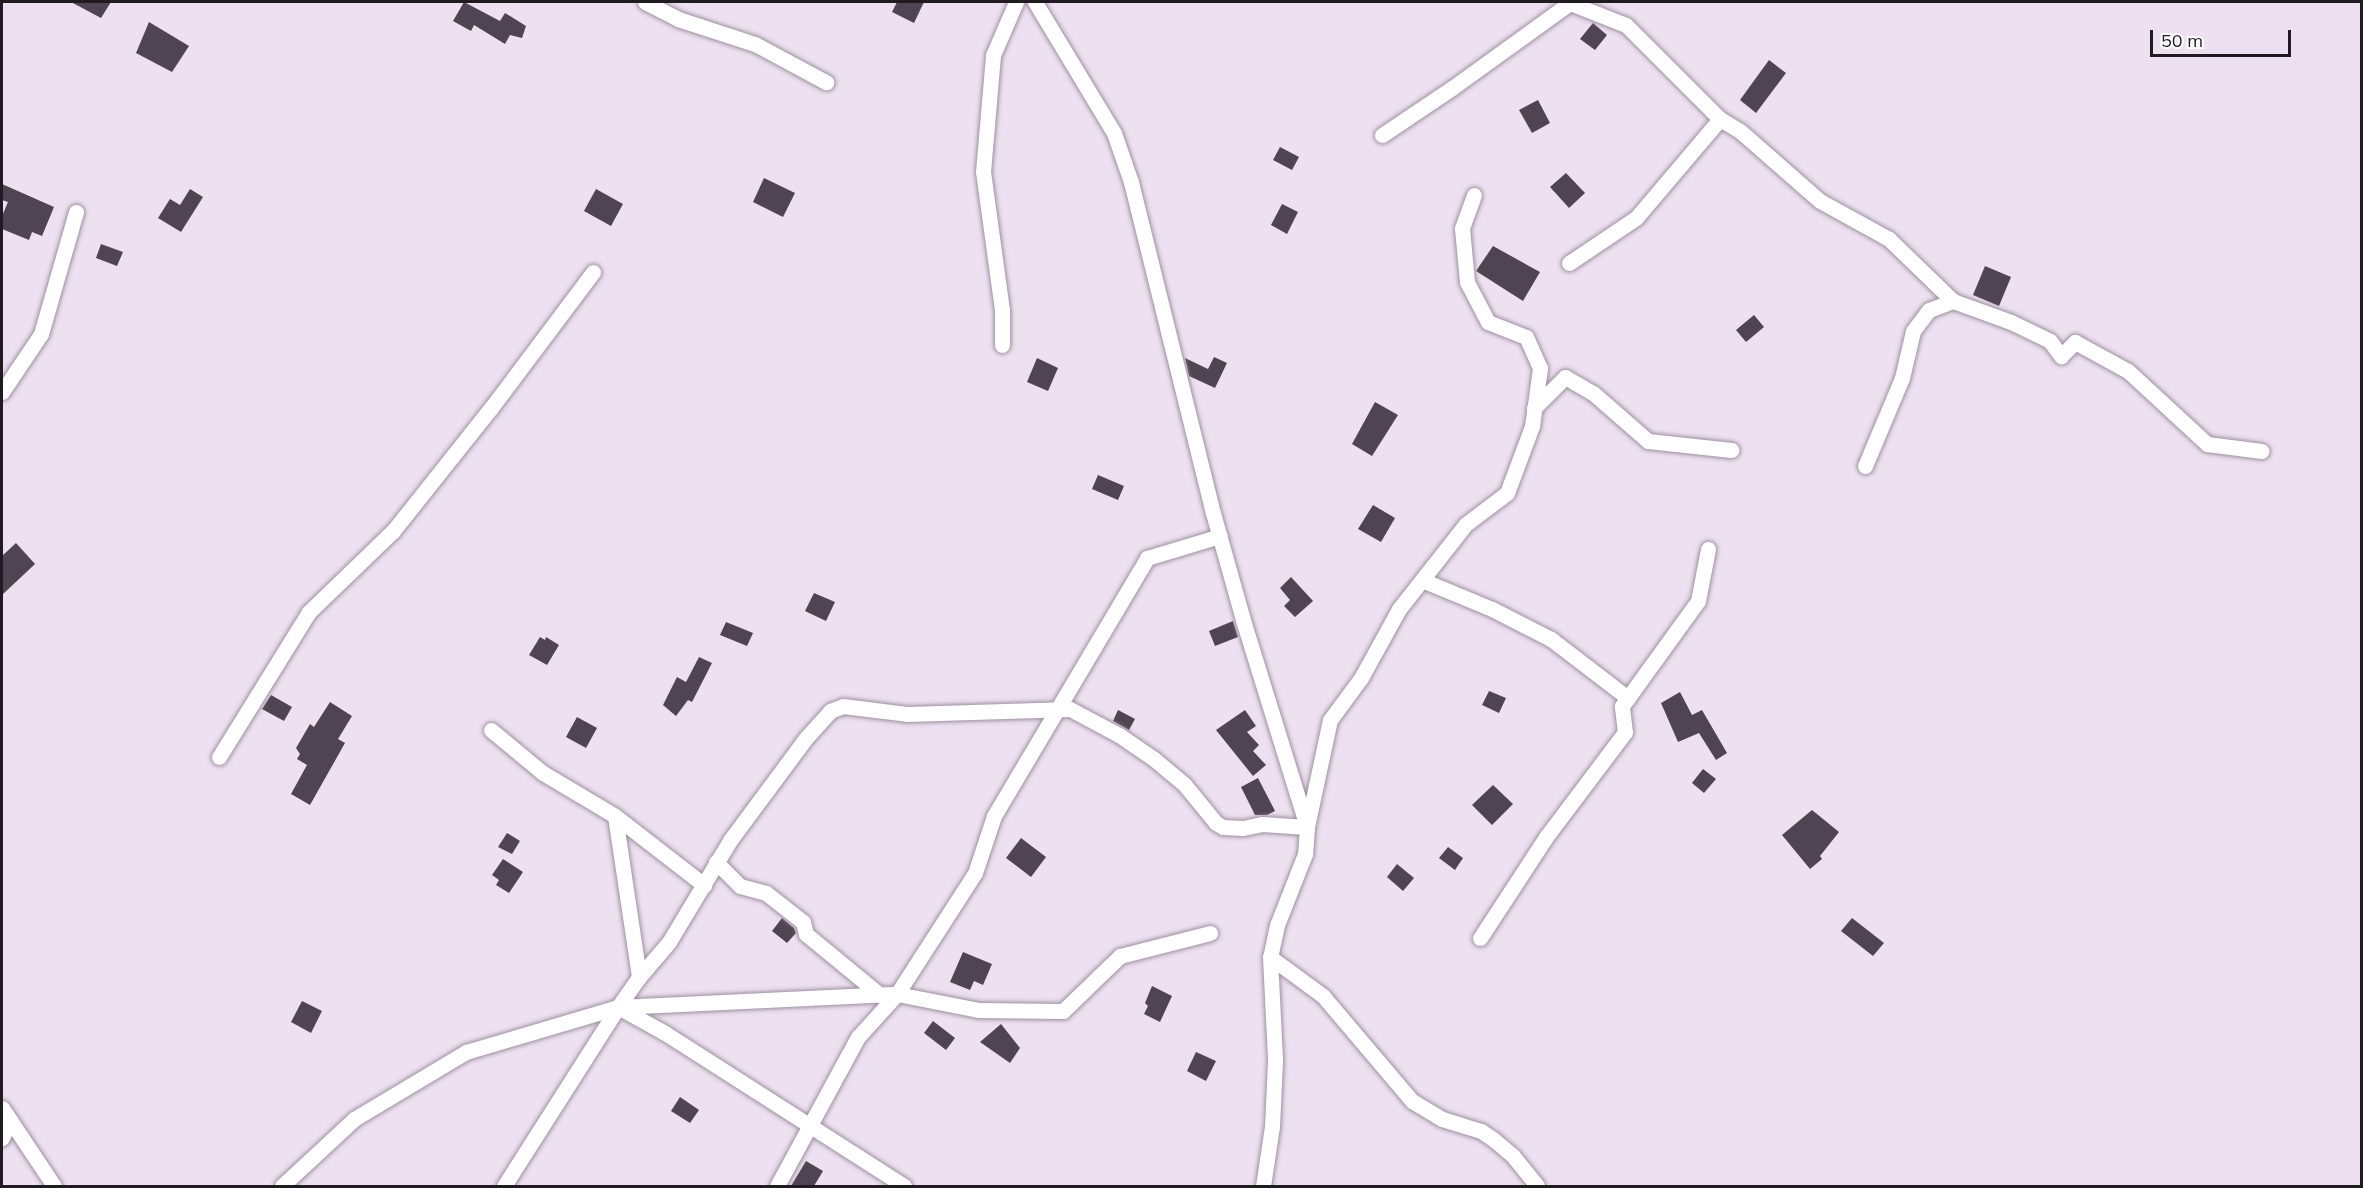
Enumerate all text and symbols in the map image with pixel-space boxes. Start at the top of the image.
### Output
scale bar [2153,18,2294,56]
text: 50 m [2161,29,2203,52]

